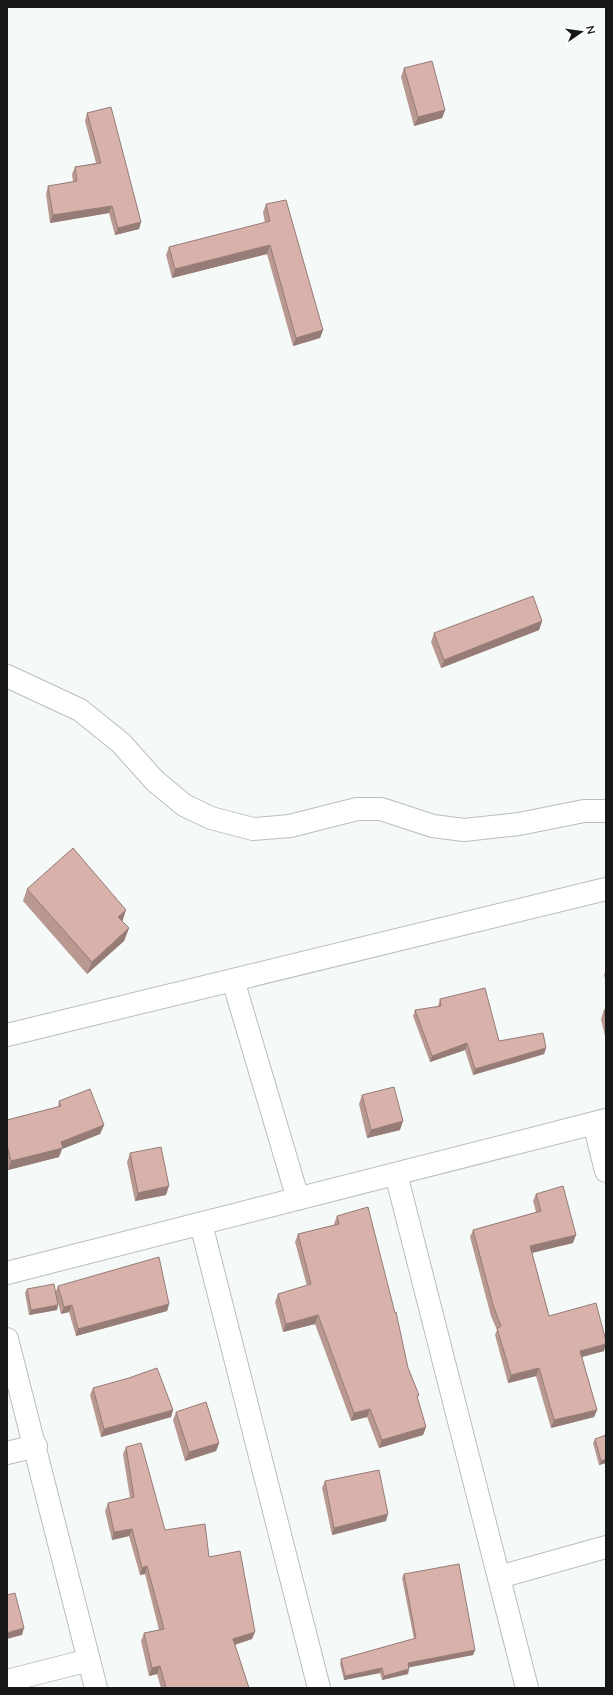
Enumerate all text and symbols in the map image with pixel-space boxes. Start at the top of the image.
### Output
north arrow [561,12,601,52]
text: N [582,24,598,36]

